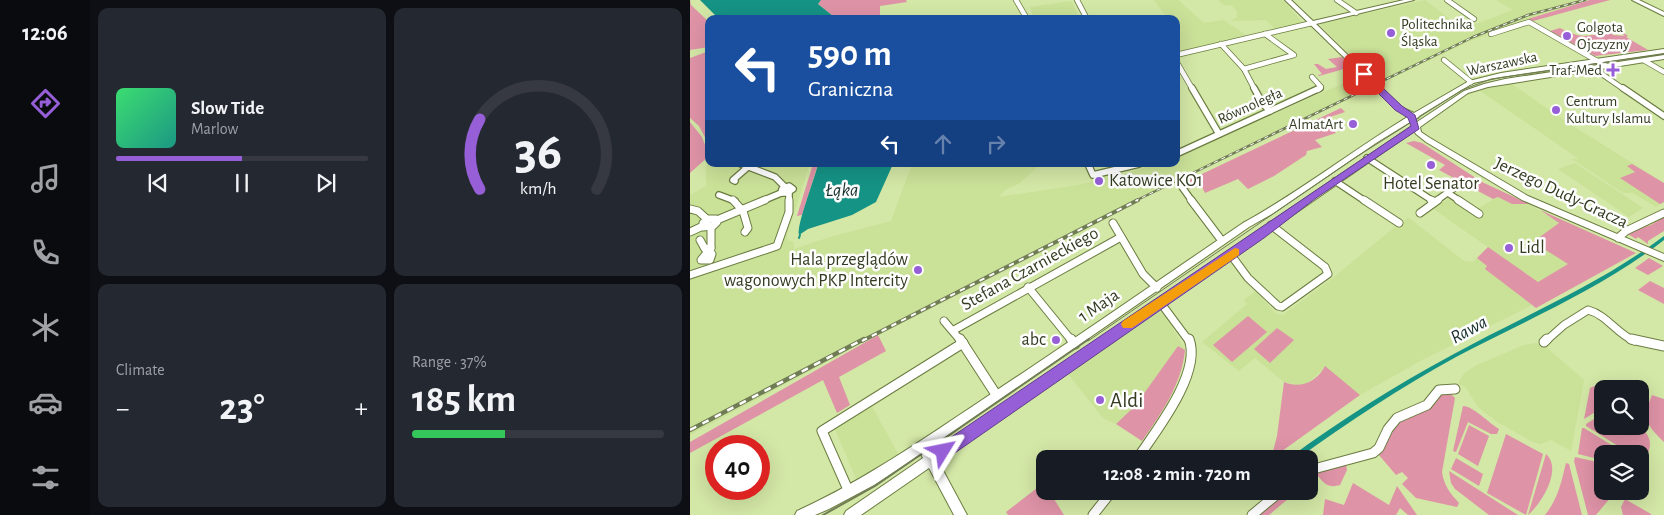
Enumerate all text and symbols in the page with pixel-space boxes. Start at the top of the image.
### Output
place label: Politechnika Śląska [1401,17,1473,49]
place label: Golgota Ojczyzny [1577,20,1630,52]
text: 12:06 [22,22,68,44]
marker: Politechnika Śląska [1385,27,1397,39]
marker: Golgota Ojczyzny [1561,30,1573,42]
icon: left [725,35,790,100]
text: 590 m [808,37,892,72]
street label: Warszawska [1465,49,1539,79]
pin [1343,53,1385,95]
icon: arrive [1350,60,1378,88]
place label: Traf-Med [1549,63,1602,78]
marker: Traf-Med [1606,63,1620,77]
text: Graniczna [808,78,893,100]
street label: Równoległa [1216,85,1285,127]
icon: directions [28,86,63,121]
place label: Centrum Kultury Islamu [1566,94,1651,126]
text: Slow Tide [191,99,264,118]
marker: Centrum Kultury Islamu [1550,104,1562,116]
place label: AlmatArt [1289,117,1343,132]
marker: AlmatArt [1347,118,1359,130]
text: Marlow [191,121,238,137]
text: 36 [514,126,562,178]
icon: left [876,130,904,158]
icon: ahead [929,130,957,158]
icon: right [982,130,1010,158]
street label: Jerzego Dudy-Gracza [1491,154,1631,232]
marker: Hotel Senator [1425,159,1437,171]
icon: music [28,161,63,196]
icon: previous [144,169,172,197]
icon: pause [228,169,256,197]
icon: next [312,169,340,197]
place label: Katowice KO1 [1109,172,1203,190]
marker: Katowice KO1 [1093,175,1105,187]
place label: Hotel Senator [1383,175,1479,193]
text: km/h [520,180,556,198]
water label: Łąka [826,181,858,200]
street label: Stefana Czarnieckiego [958,224,1102,314]
icon: phone [28,235,63,270]
place label: Lidl [1519,239,1545,257]
marker: Lidl [1503,242,1515,254]
place label: Hala przeglądów wagonowych PKP Intercity [724,251,908,290]
marker: Hala przeglądów wagonowych PKP Intercity [912,264,924,276]
street label: 1 Maja [1075,286,1123,326]
icon: climate [28,310,63,345]
water label: Rawa [1448,312,1490,348]
place label: abc [1022,331,1046,349]
marker: abc [1050,334,1062,346]
text: Range · 37% [412,354,487,370]
text: Climate [116,362,165,378]
map controls [1594,380,1649,500]
button: search [1594,380,1649,435]
text: 185 km [412,381,516,419]
icon: car [28,385,63,420]
text: 23° [219,389,265,427]
place label: Aldi [1110,390,1143,411]
marker: Aldi [1094,394,1106,406]
text: − [116,395,129,423]
text: + [355,395,368,423]
position arrow [916,424,968,476]
speed limit sign: 40 [705,435,770,500]
button: layers [1594,445,1649,500]
icon: filters [28,460,63,495]
text: 12:08 · 2 min · 720 m [1103,465,1251,484]

